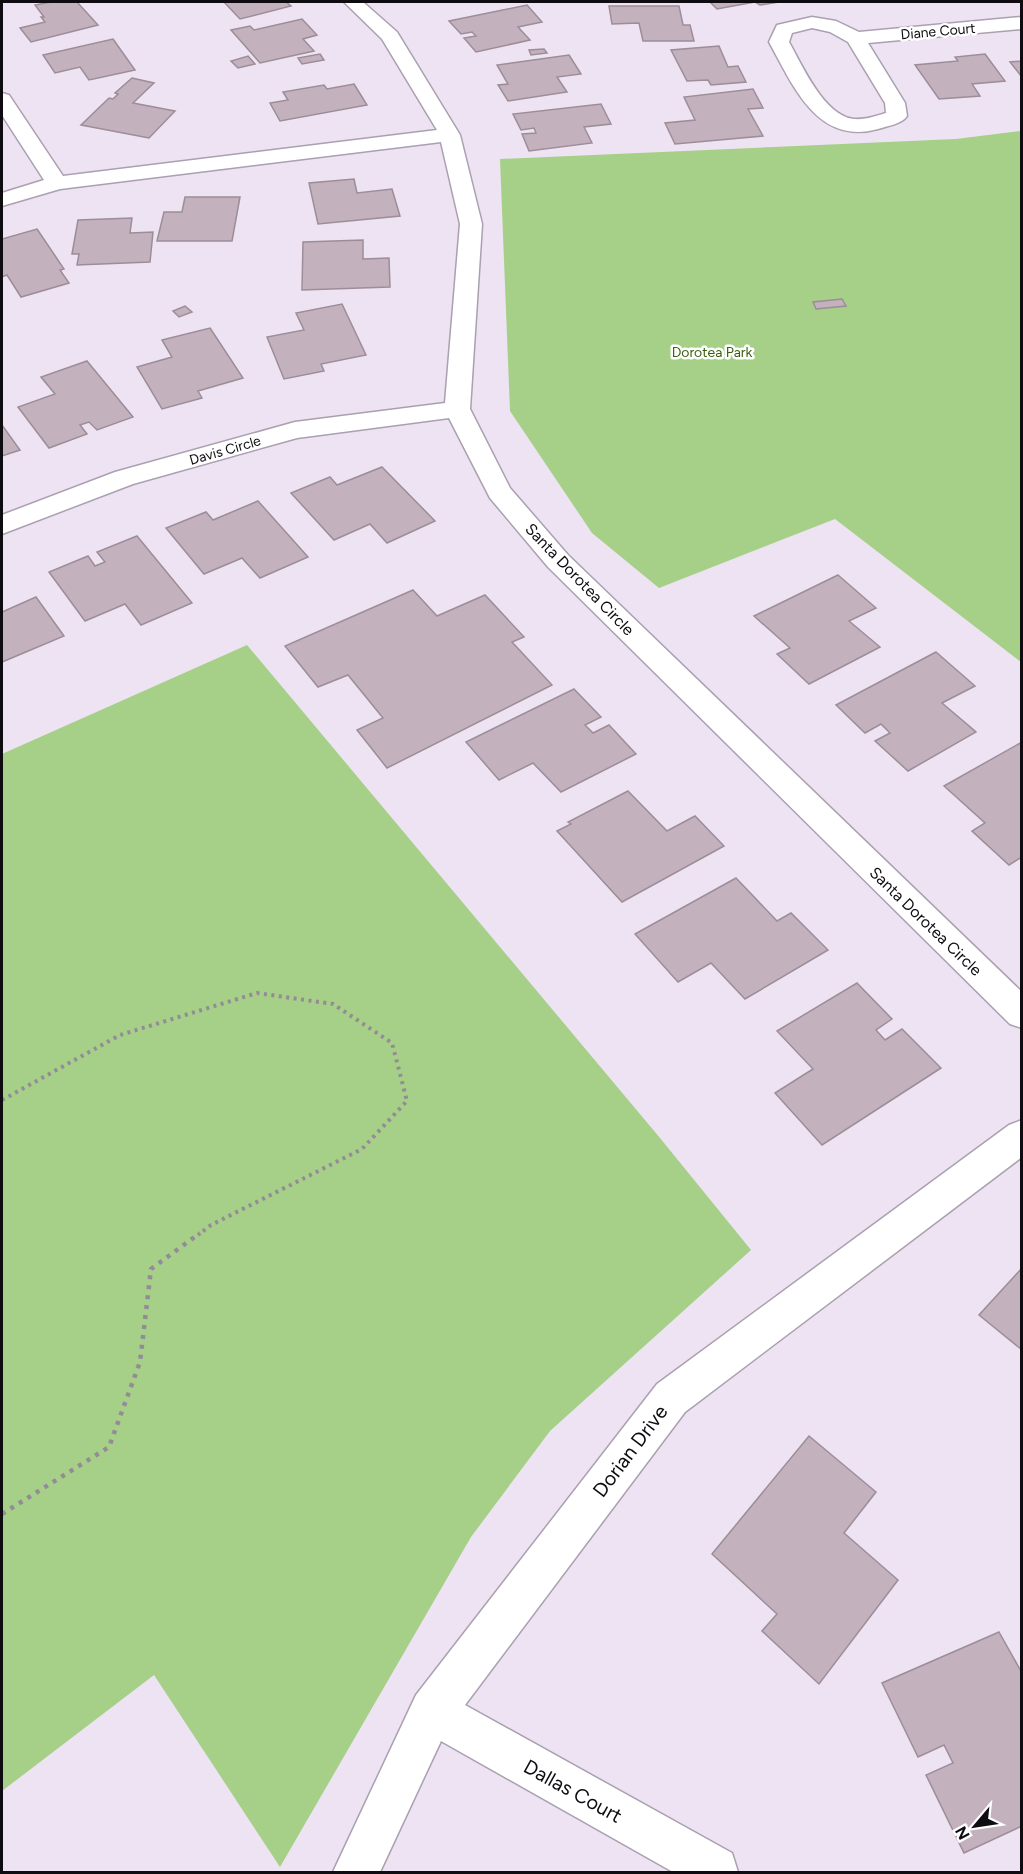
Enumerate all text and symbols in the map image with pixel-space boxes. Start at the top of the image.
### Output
street label: Diane Court [900,20,976,43]
park label: Dorotea Park [672,344,753,361]
street label: Davis Circle [187,432,263,469]
street label: Santa Dorotea Circle [521,519,638,640]
street label: Santa Dorotea Circle [866,863,986,980]
street label: Dorian Drive [588,1400,673,1502]
street label: Dallas Court [520,1754,626,1828]
north arrow [945,1796,1005,1856]
text: N [951,1823,974,1843]

